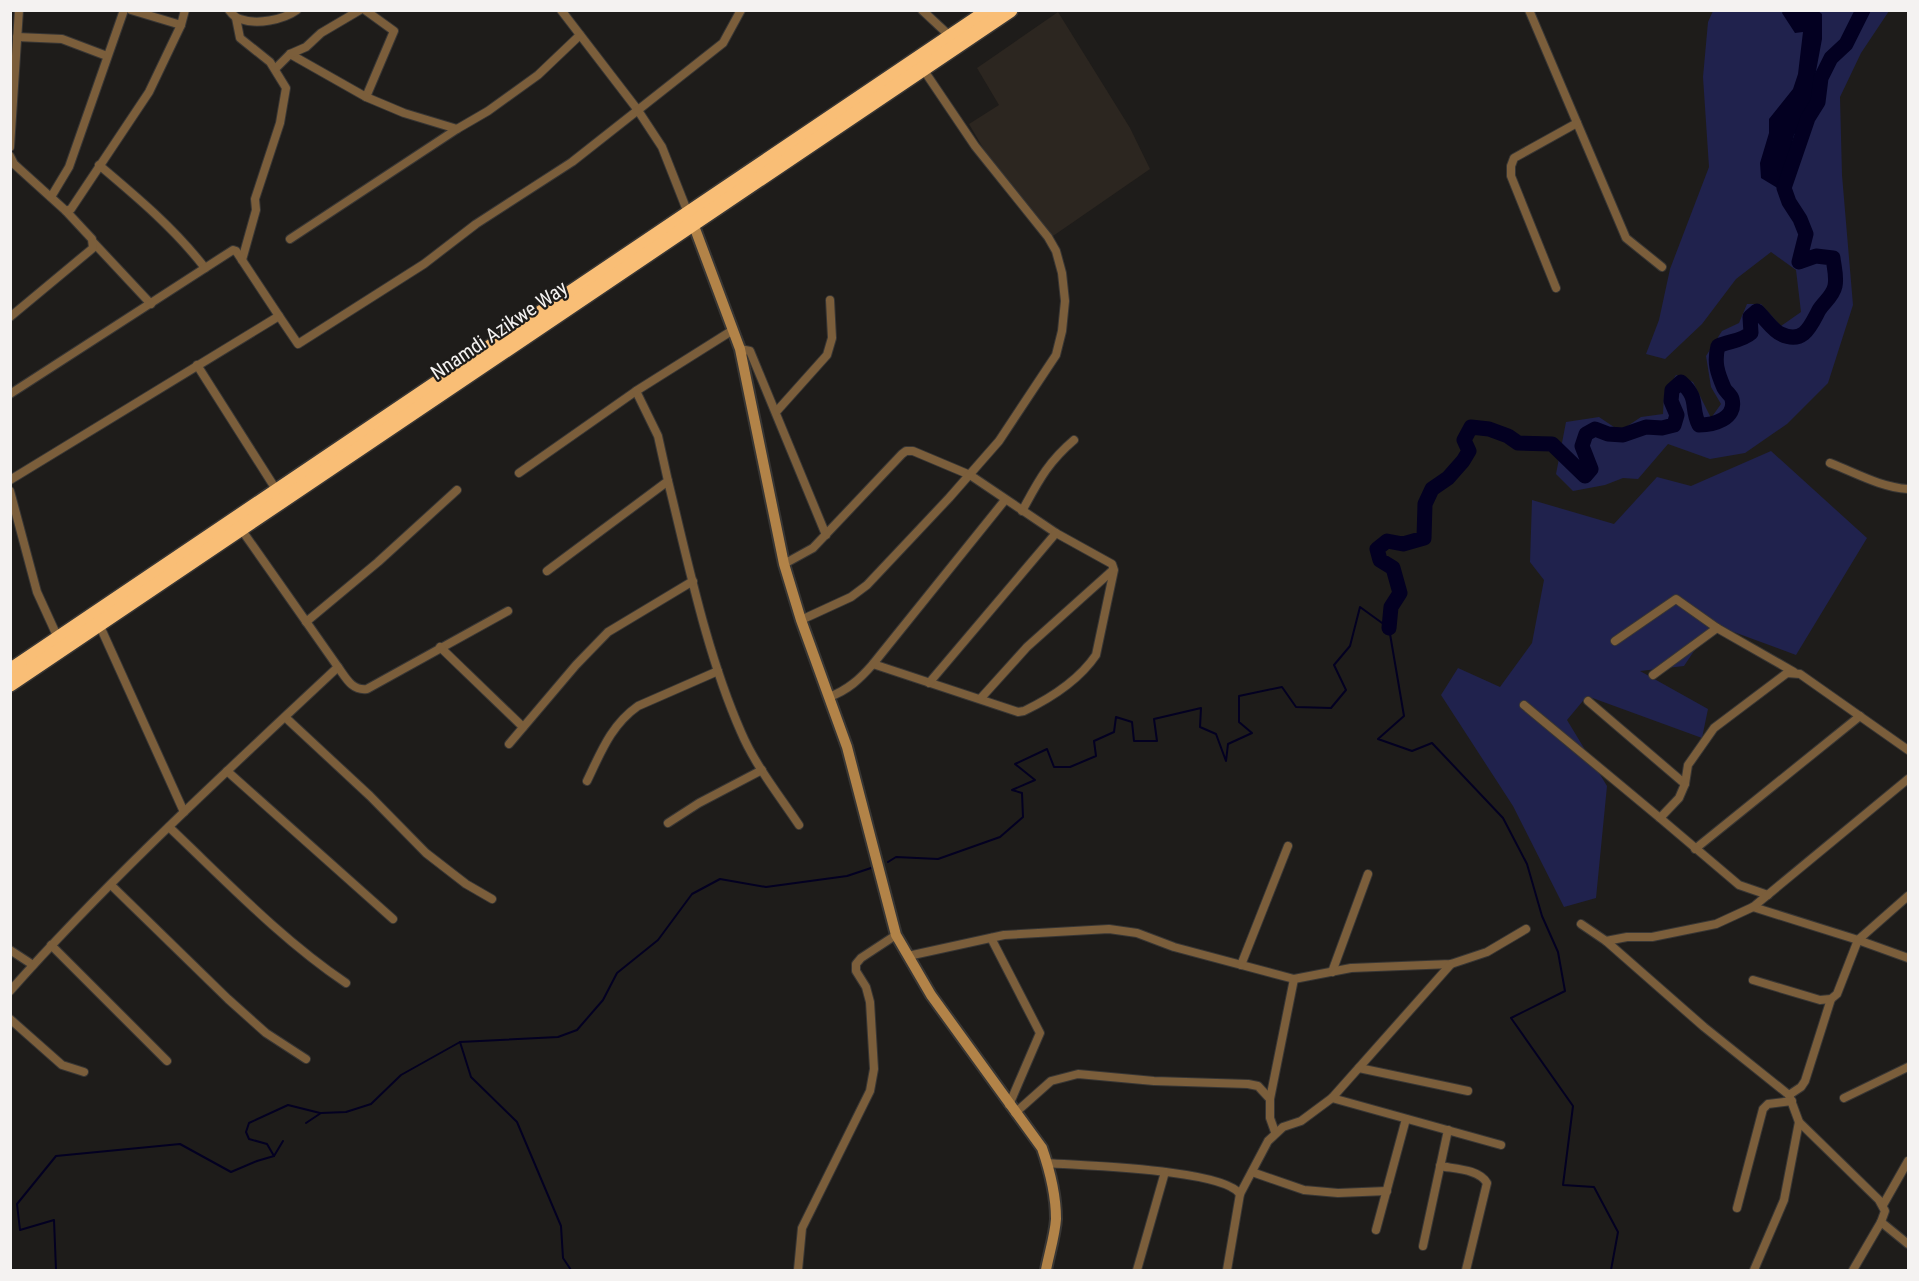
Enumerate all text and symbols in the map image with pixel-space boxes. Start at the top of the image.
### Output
street label: Nnamdi Azikwe Way [426,275,572,385]

